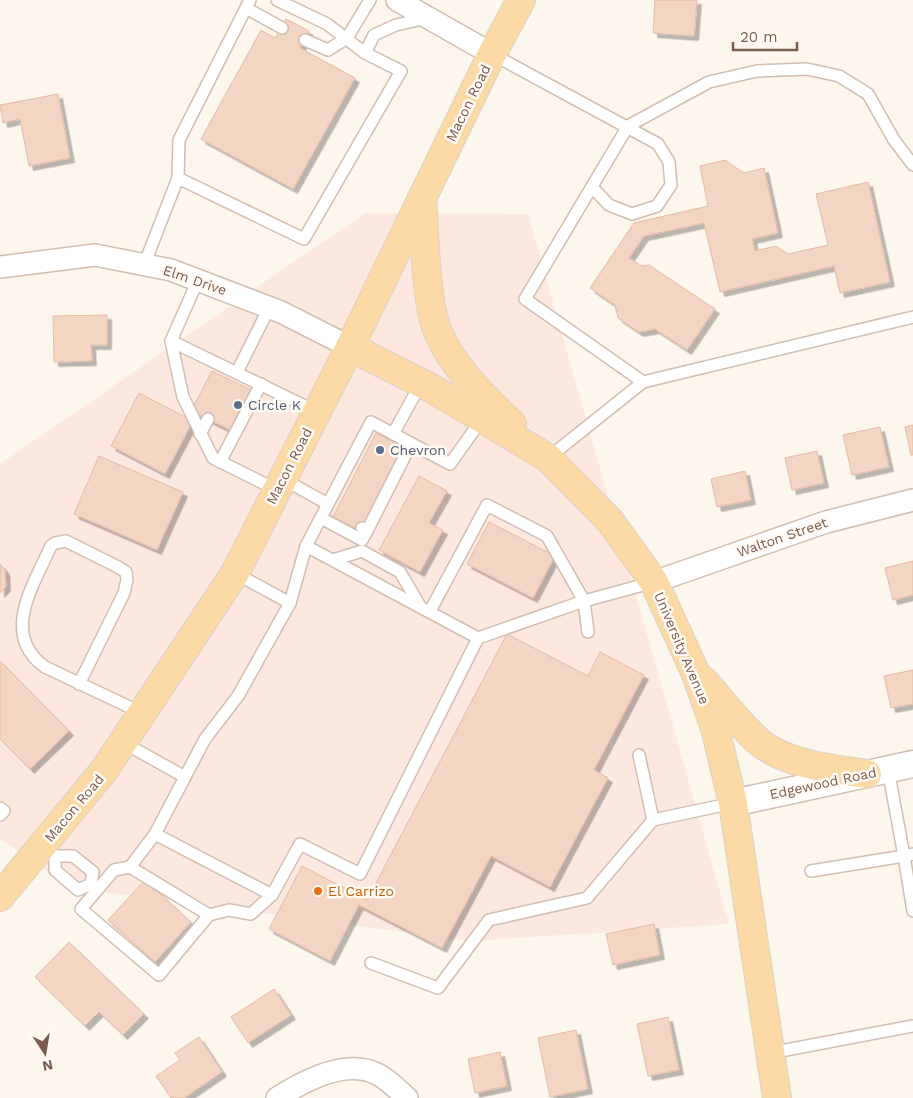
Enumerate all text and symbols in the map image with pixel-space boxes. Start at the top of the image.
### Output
scale bar [733,20,797,52]
text: 20 m [740,28,778,46]
street label: Macon Road [442,62,494,144]
street label: Elm Drive [161,262,229,298]
place label: Circle K [248,397,301,413]
marker: Circle K [232,399,244,411]
street label: Macon Road [263,425,315,507]
place label: Chevron [390,442,446,458]
marker: Chevron [374,444,386,456]
street label: Walton Street [735,514,829,560]
street label: University Avenue [651,589,713,707]
street label: Edgewood Road [768,764,878,802]
street label: Macon Road [41,771,107,845]
place label: El Carrizo [328,883,394,899]
marker: El Carrizo [312,885,324,897]
north arrow [20,1028,70,1078]
text: N [41,1057,54,1075]

